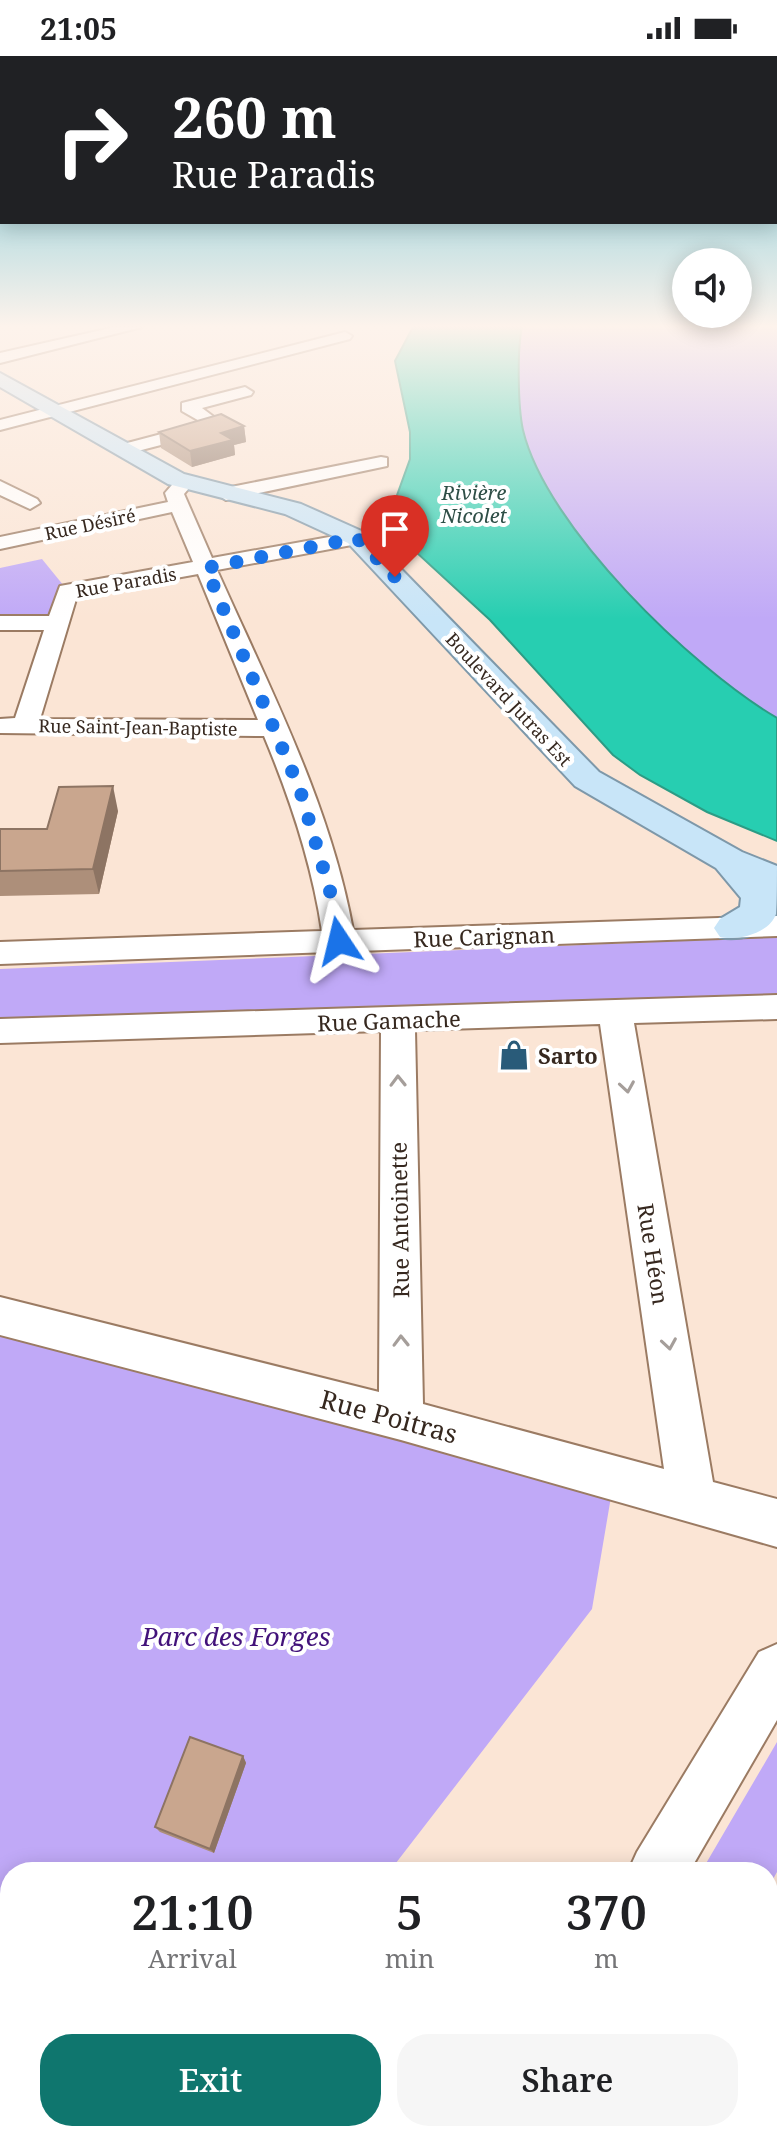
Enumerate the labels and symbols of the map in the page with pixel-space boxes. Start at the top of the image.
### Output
water label: Rivière Nicolet [440,479,508,529]
pin [361,495,429,577]
street label: Rue Désiré [42,503,138,545]
street label: Rue Paradis [74,561,178,603]
street label: Boulevard Jutras Est [441,627,577,771]
street label: Rue Saint-Jean-Baptiste [38,713,238,741]
position arrow [297,899,381,983]
street label: Rue Carignan [413,919,555,953]
street label: Rue Gamache [317,1003,461,1037]
shop icon: Sarto [497,1038,531,1072]
place label: Sarto [538,1040,598,1070]
one-way arrow [389,1074,406,1087]
one-way arrow [618,1080,635,1094]
street label: Rue Antoinette [383,1142,415,1298]
street label: Rue Héon [631,1201,677,1307]
one-way arrow [392,1334,409,1347]
one-way arrow [660,1337,677,1351]
street label: Rue Poitras [316,1380,462,1452]
park label: Parc des Forges [140,1618,331,1654]

